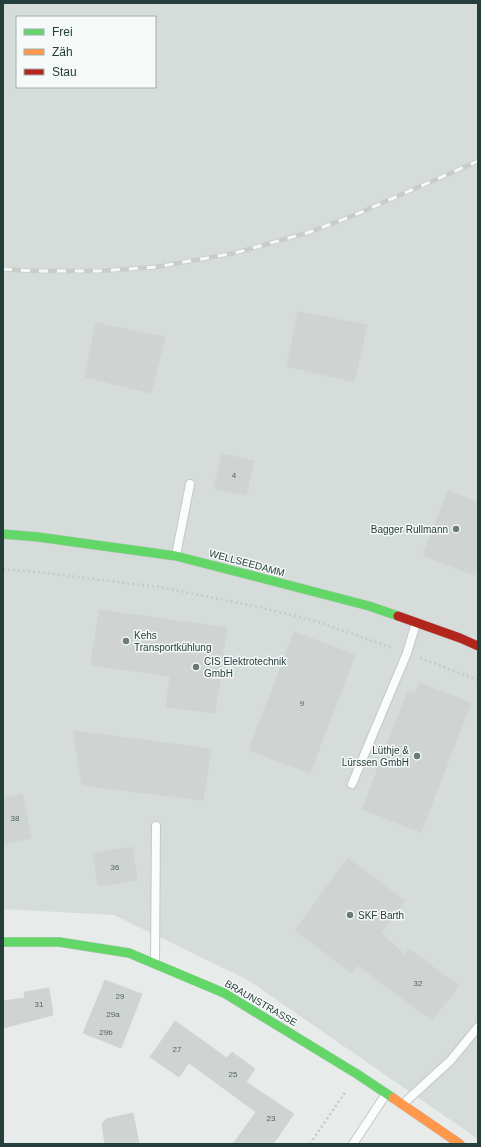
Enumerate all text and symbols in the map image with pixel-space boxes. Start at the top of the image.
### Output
legend [16,16,156,88]
text: Frei [52,25,73,39]
text: Zäh [52,45,73,59]
text: Stau [52,65,77,79]
house number: 4 [232,471,237,480]
place label: Bagger Rullmann [371,524,448,535]
marker: Bagger Rullmann [451,524,461,534]
street label: WELLSEEDAMM [208,548,286,578]
place label: Kehs Transportkühlung [134,630,211,653]
marker: Kehs Transportkühlung [121,636,131,646]
place label: CIS Elektrotechnik GmbH [204,656,287,679]
marker: CIS Elektrotechnik GmbH [191,662,201,672]
house number: 9 [300,699,305,708]
place label: Lüthje & Lürssen GmbH [342,745,409,768]
marker: Lüthje & Lürssen GmbH [412,751,422,761]
house number: 38 [11,814,20,823]
house number: 36 [111,863,120,872]
marker: SKF Barth [345,910,355,920]
place label: SKF Barth [358,910,404,921]
street label: BRAUNSTRASSE [223,978,299,1028]
house number: 32 [414,979,423,988]
house number: 29 [116,992,125,1001]
house number: 31 [35,1000,44,1009]
house number: 29a [106,1010,120,1019]
house number: 29b [99,1028,113,1037]
house number: 27 [173,1045,182,1054]
house number: 25 [229,1070,238,1079]
house number: 23 [267,1114,276,1123]

